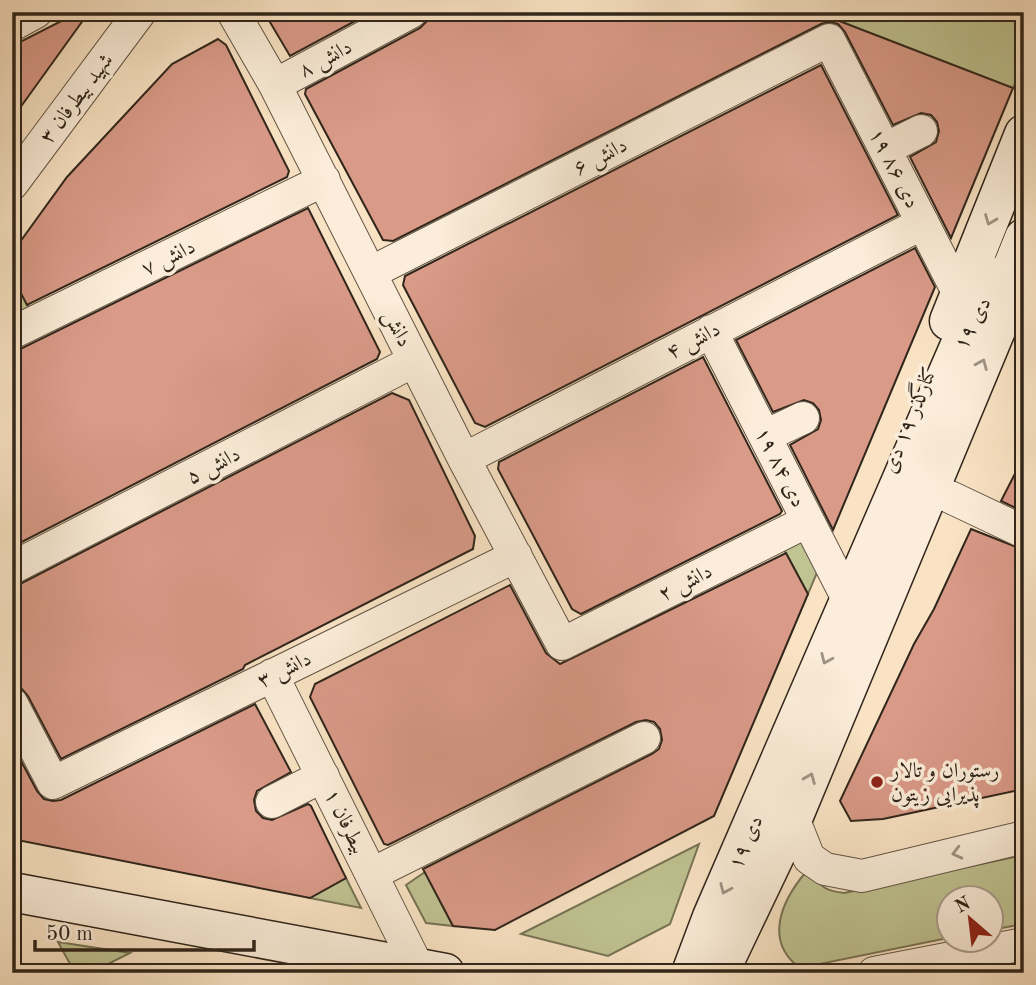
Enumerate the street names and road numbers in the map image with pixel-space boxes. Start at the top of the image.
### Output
street label: دانش ۸ [296,37,357,84]
street label: شهید بیطرفان ۳ [37,50,119,149]
street label: ۱۹ دی ۸۶ [865,125,923,212]
street label: ۶ دانش [571,135,632,181]
street label: دانش ۷ [138,236,200,282]
street label: ۱۹ دی [951,294,996,353]
street label: دانش [377,307,415,352]
street label: دانش ۴ [664,319,725,365]
street label: کنارگذر ۱۹ دی [874,363,941,476]
street label: ۱۹ دی ۸۴ [751,424,809,511]
street label: دانش ۵ [184,444,245,490]
street label: ۲ دانش [656,561,717,607]
street label: دانش ۳ [254,648,316,694]
street label: بیطرفان ۱ [319,786,369,858]
street label: ۱۹ دی [725,813,767,872]

